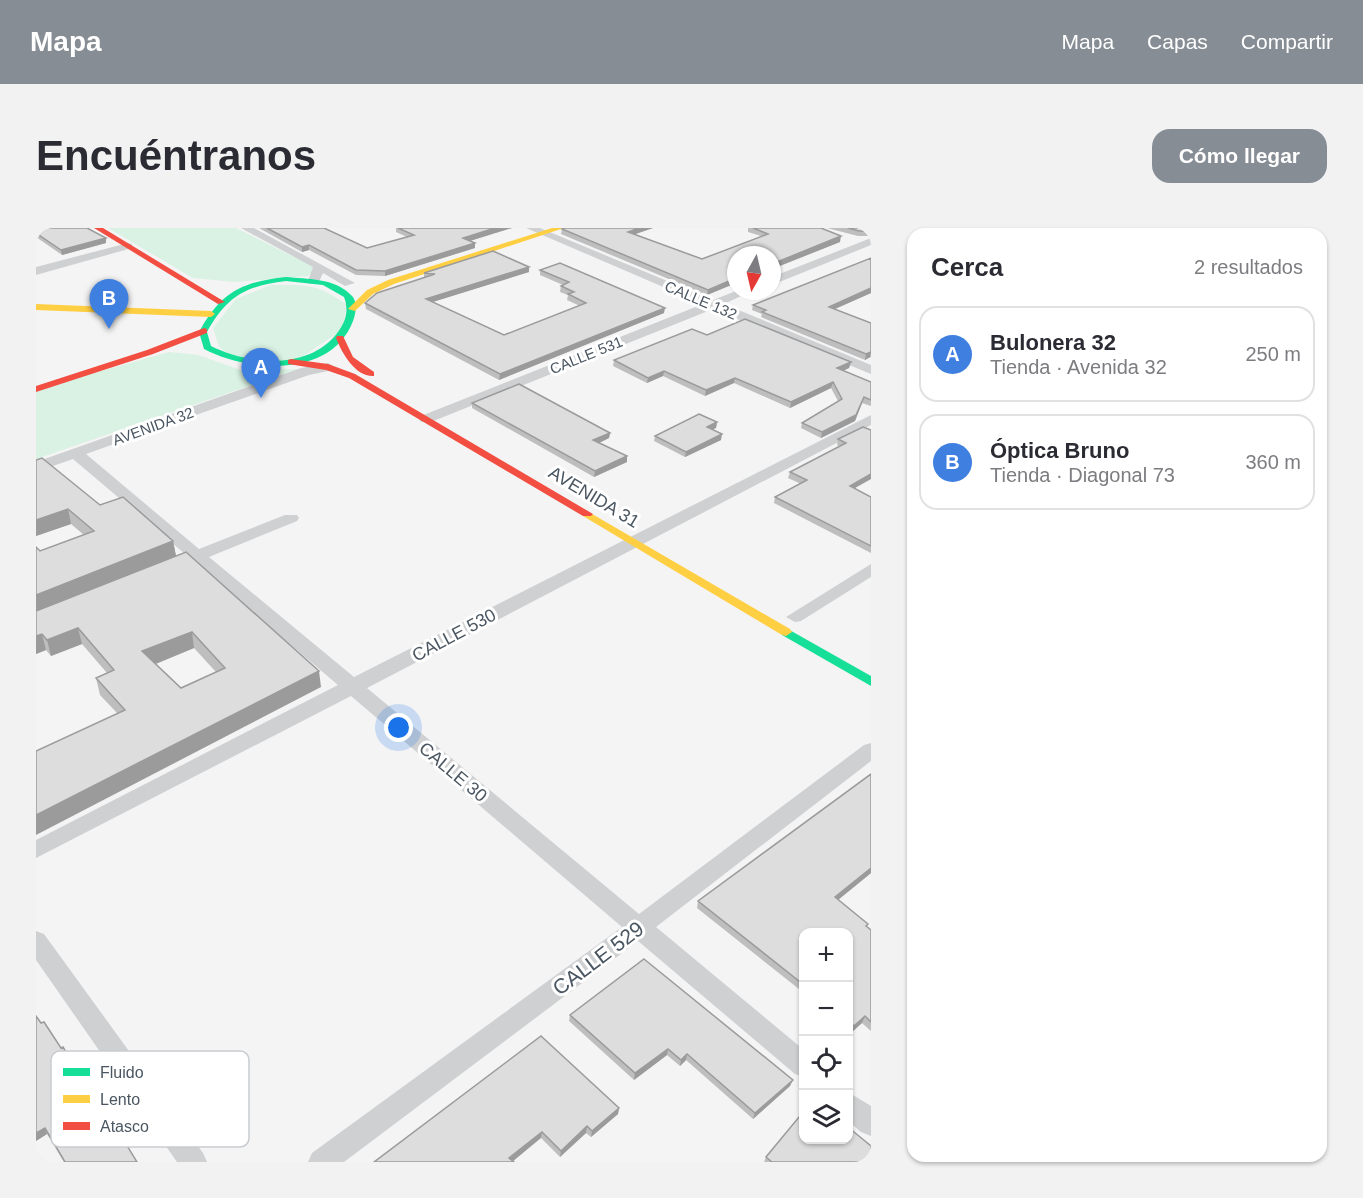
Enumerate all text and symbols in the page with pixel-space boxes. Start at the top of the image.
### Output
text: Mapa [30,26,102,57]
text: Mapa [1062,30,1114,53]
text: Capas [1147,30,1208,53]
text: Compartir [1241,30,1333,53]
button: Cómo llegar [1152,129,1327,183]
text: Encuéntranos [36,132,316,179]
north arrow [727,246,781,300]
text: Cerca [931,252,1003,282]
text: 2 resultados [1194,256,1303,278]
street label: CALLE 132 [662,277,740,323]
pin: B [90,279,128,329]
text: Bulonera 32 [990,330,1116,355]
street label: CALLE 531 [547,333,625,377]
text: A [945,343,960,365]
text: 250 m [1245,343,1301,365]
pin: A [242,348,280,398]
text: Tienda · Avenida 32 [990,356,1167,378]
street label: AVENIDA 32 [110,404,196,448]
text: Óptica Bruno [990,438,1129,463]
text: B [945,451,960,473]
text: 360 m [1245,451,1301,473]
street label: AVENIDA 31 [545,462,643,532]
text: Tienda · Diagonal 73 [990,464,1175,486]
street label: CALLE 530 [409,605,499,665]
your location [384,713,413,742]
street label: CALLE 30 [415,738,491,806]
street label: CALLE 529 [548,916,648,1000]
map controls [799,928,853,1144]
button: + [799,928,853,982]
button: − [799,982,853,1036]
button: locate [799,1036,853,1090]
legend [51,1051,249,1147]
text: Fluido [100,1064,144,1081]
button: layers [799,1090,853,1144]
text: Lento [100,1091,140,1108]
text: Atasco [100,1118,149,1135]

